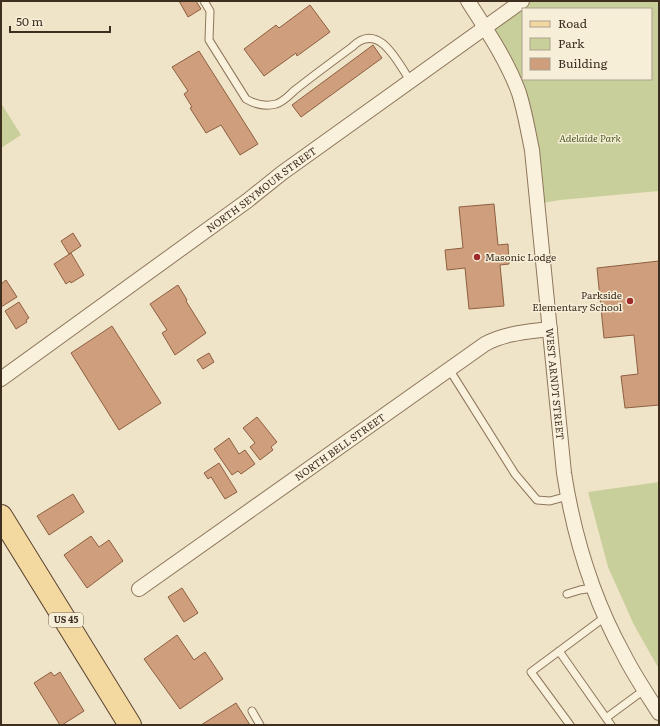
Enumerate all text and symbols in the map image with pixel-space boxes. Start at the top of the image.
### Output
scale bar [10,8,110,34]
legend [522,8,652,80]
text: 50 m [16,12,43,30]
text: Road [558,14,588,32]
text: Park [558,34,585,52]
text: Building [558,54,608,72]
park label: Adelaide Park [559,130,622,145]
street label: NORTH SEYMOUR STREET [203,143,319,235]
place label: Masonic Lodge [485,249,556,264]
marker: Masonic Lodge [472,252,482,262]
place label: Parkside Elementary School [532,287,623,314]
marker: Parkside Elementary School [625,296,635,306]
street label: WEST ARNDT STREET [543,327,569,441]
street label: NORTH BELL STREET [291,409,388,484]
road number: US 45 [49,613,83,627]

